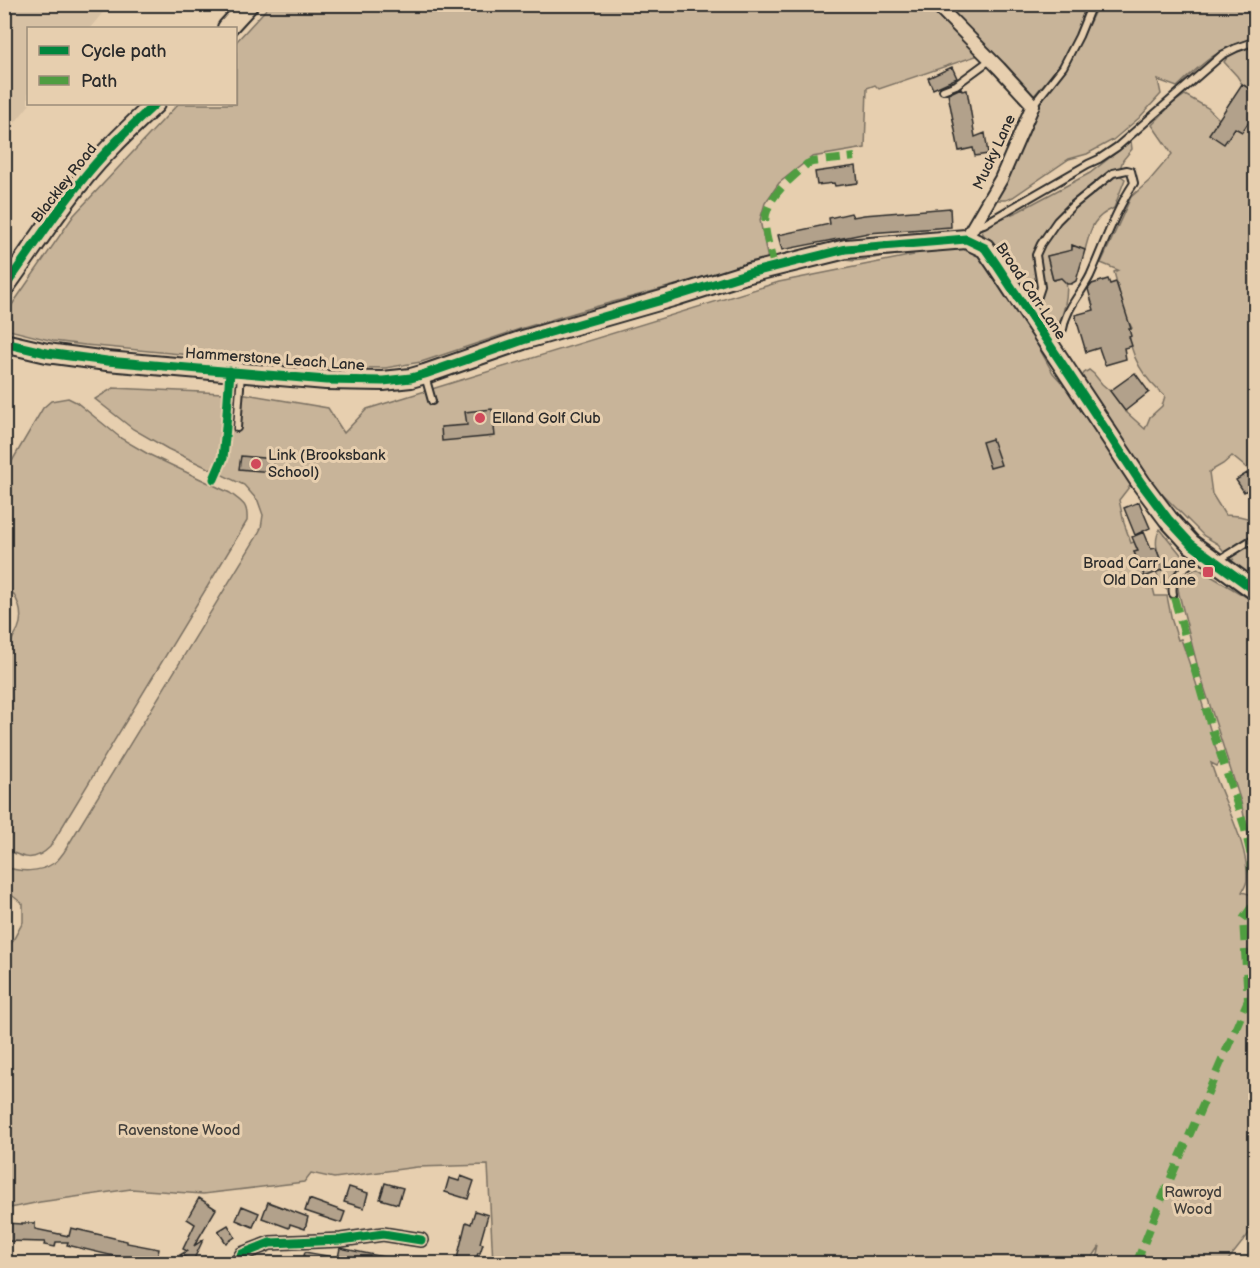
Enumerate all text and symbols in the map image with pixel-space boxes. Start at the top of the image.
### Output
legend [27,27,237,105]
text: Cycle path [81,41,167,62]
text: Path [81,71,117,92]
street label: Mucky Lane [969,111,1020,193]
street label: Blackley Road [28,140,101,227]
street label: Broad Carr Lane [991,239,1070,344]
street label: Hammerstone Leach Lane [185,344,365,375]
place label: Elland Golf Club [492,409,601,428]
marker: Elland Golf Club [473,411,487,425]
place label: Link (Brooksbank School) [268,446,386,482]
marker: Link (Brooksbank School) [249,457,263,471]
place label: Broad Carr Lane Old Dan Lane [1083,554,1196,590]
marker: Broad Carr Lane Old Dan Lane [1201,565,1215,579]
park label: Ravenstone Wood [118,1121,240,1140]
park label: Rawroyd Wood [1164,1183,1222,1219]

